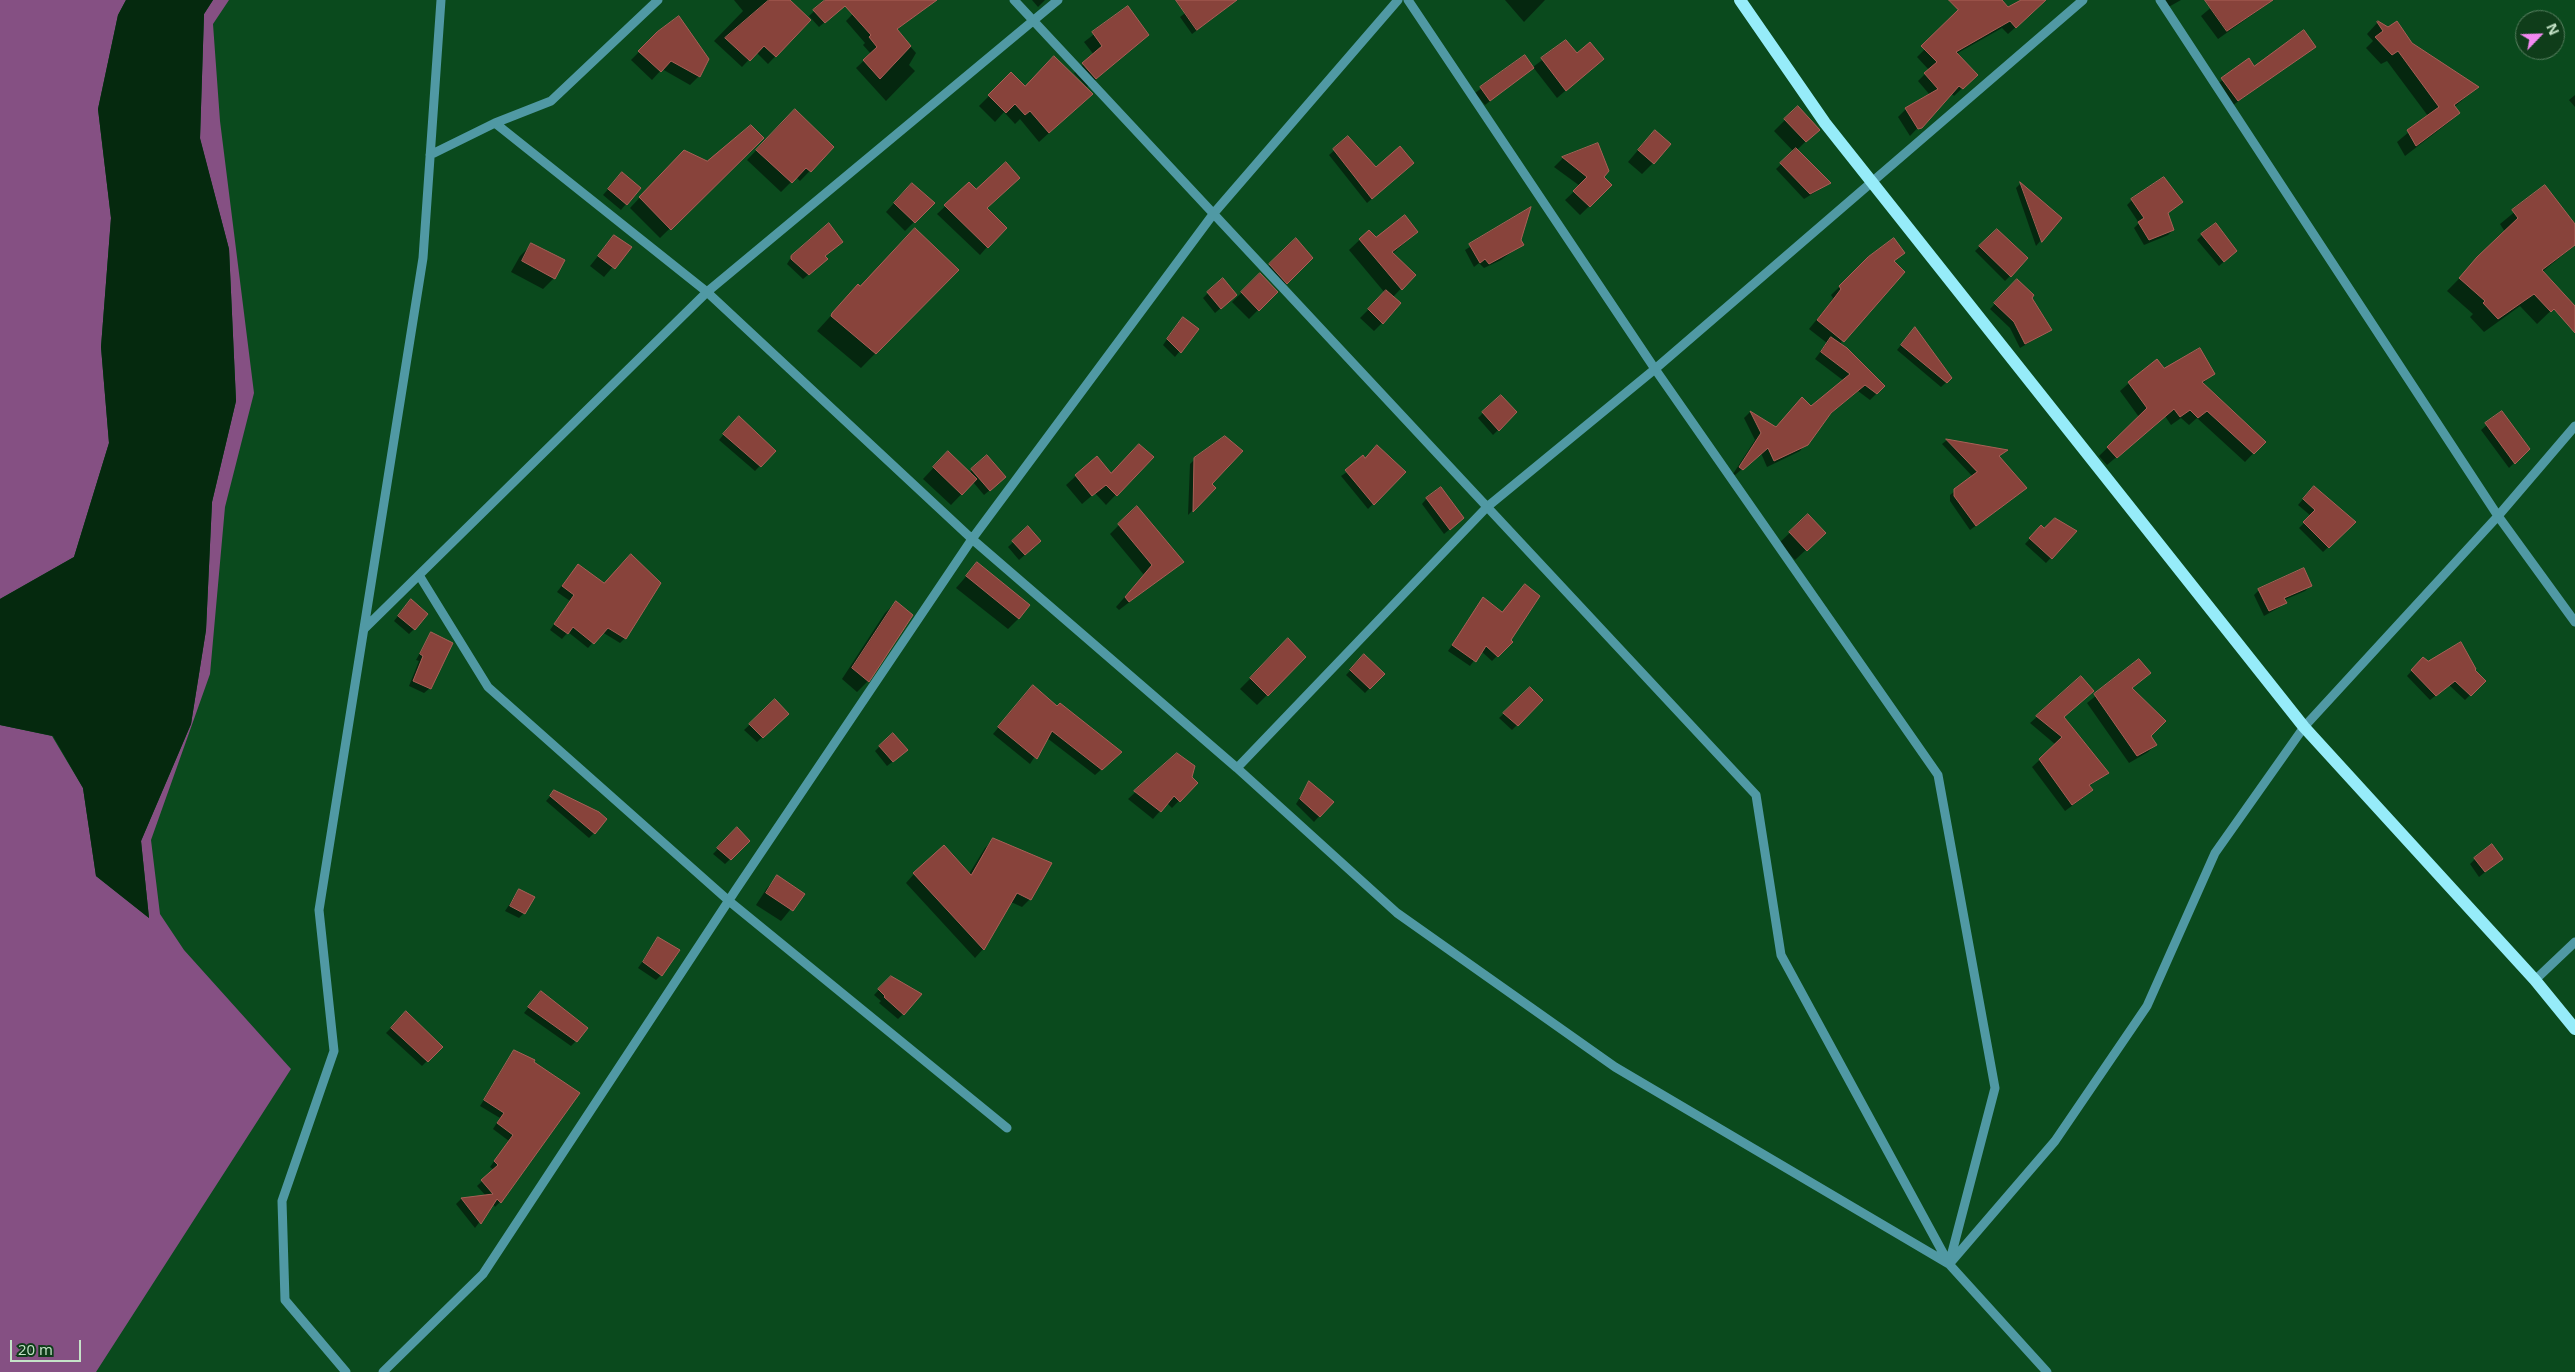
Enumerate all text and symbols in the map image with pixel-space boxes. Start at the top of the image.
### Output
north arrow [2515,10,2565,60]
text: N [2542,20,2564,38]
scale bar [12,1330,84,1362]
text: 20 m [18,1339,53,1359]

